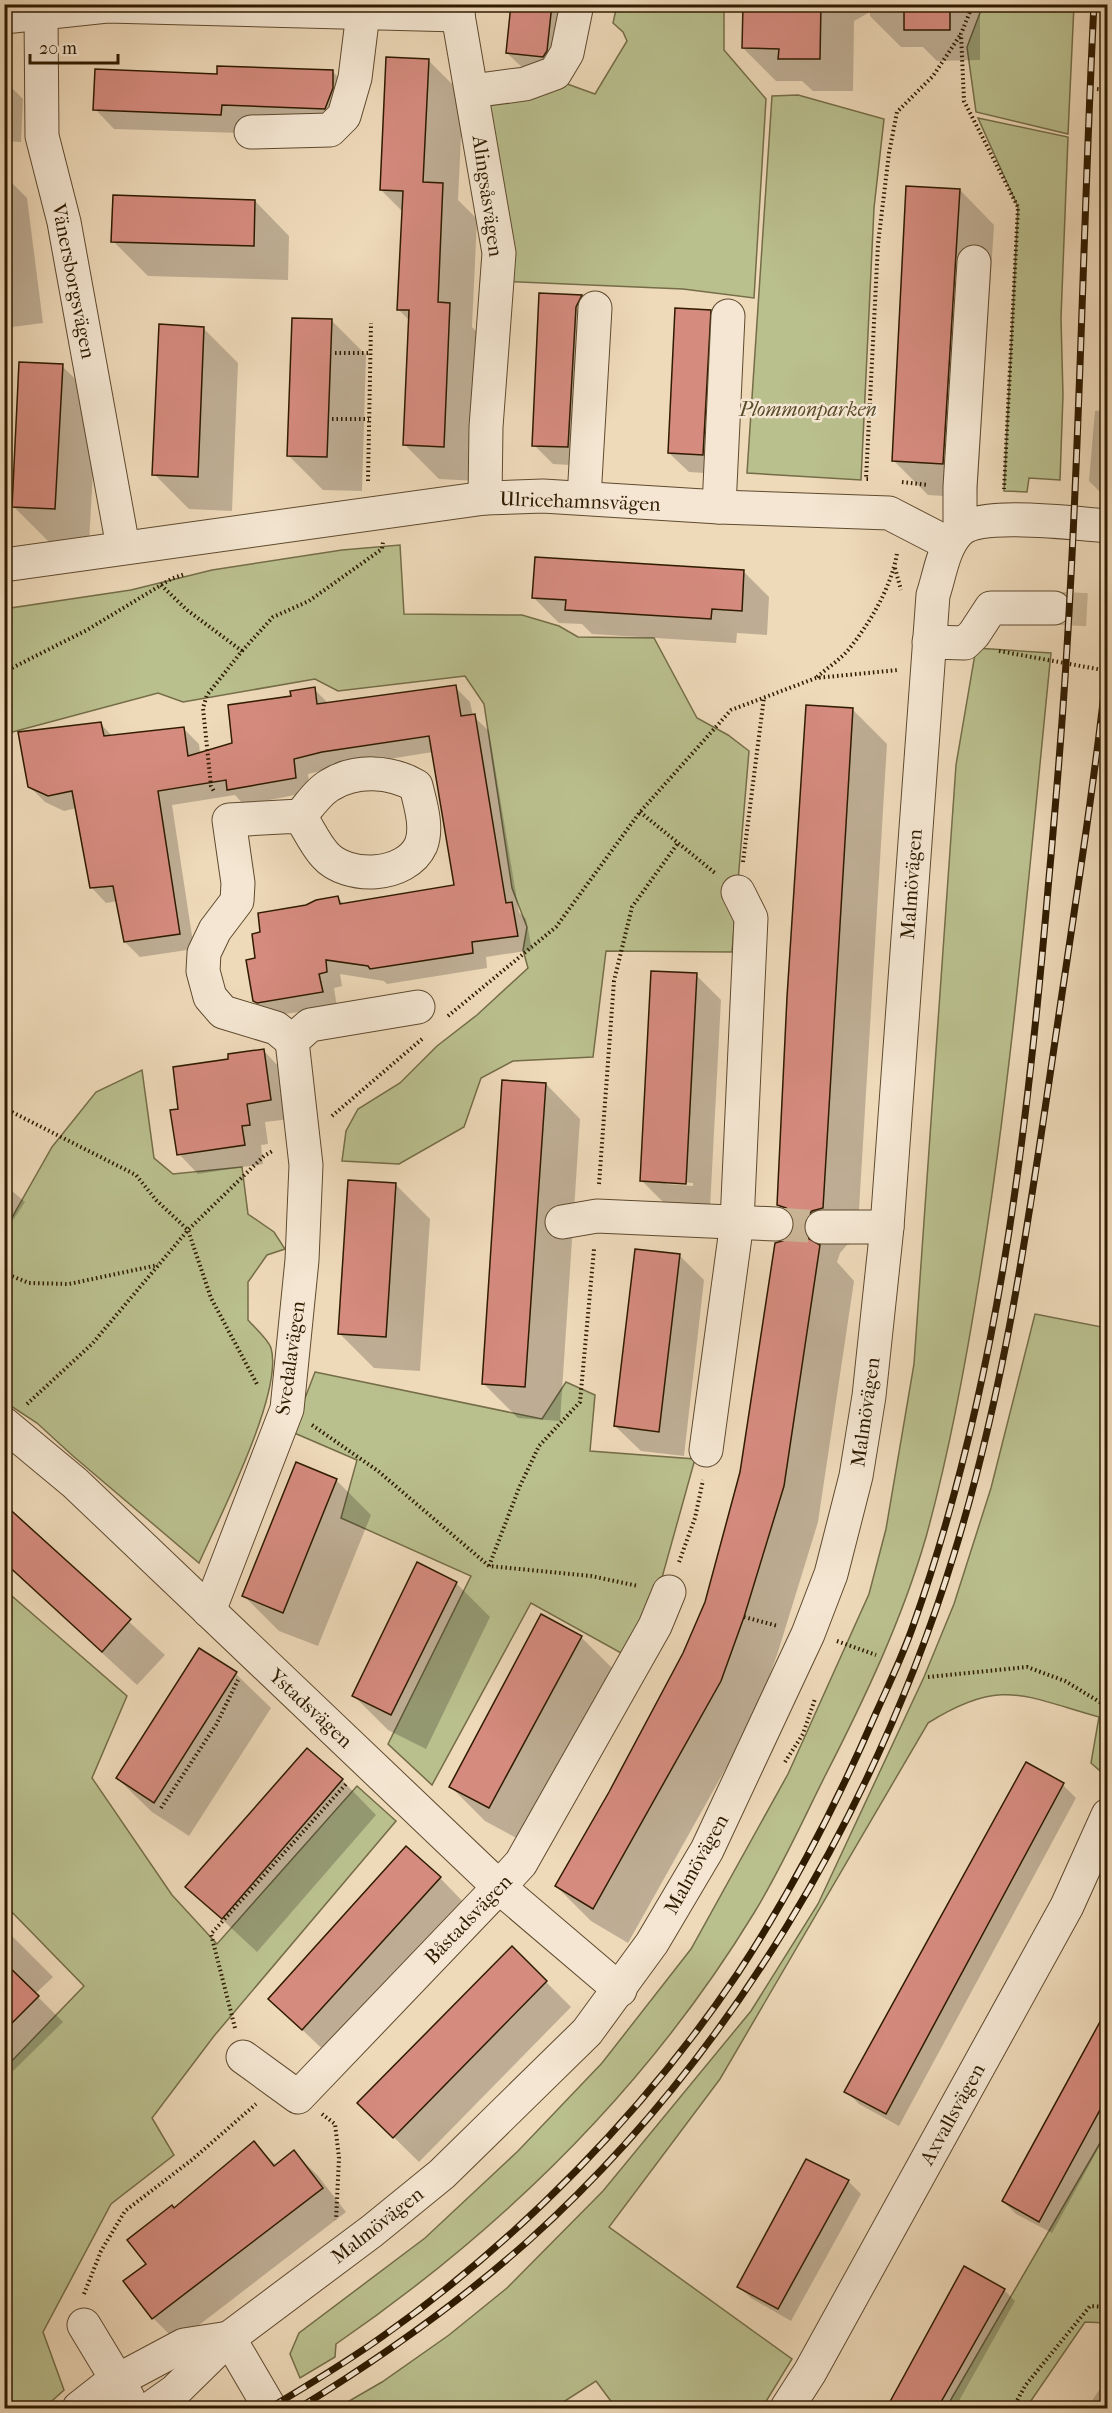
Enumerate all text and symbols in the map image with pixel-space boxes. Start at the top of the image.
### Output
scale bar [30,27,118,65]
text: 20 m [39,38,77,59]
street label: Alingsåsvägen [467,133,507,258]
street label: Vänersborgsvägen [47,201,100,361]
park label: Plommonparken [738,398,877,421]
street label: Ulricehamnsvägen [499,487,661,516]
street label: Malmövägen [896,828,927,940]
street label: Svedalavägen [271,1299,310,1417]
street label: Malmövägen [846,1355,885,1468]
street label: Ystadsvägen [264,1663,357,1753]
street label: Malmövägen [660,1810,734,1918]
street label: Båstadsvägen [420,1870,517,1969]
street label: Axvallsvägen [915,2059,990,2170]
street label: Malmövägen [327,2182,428,2269]

